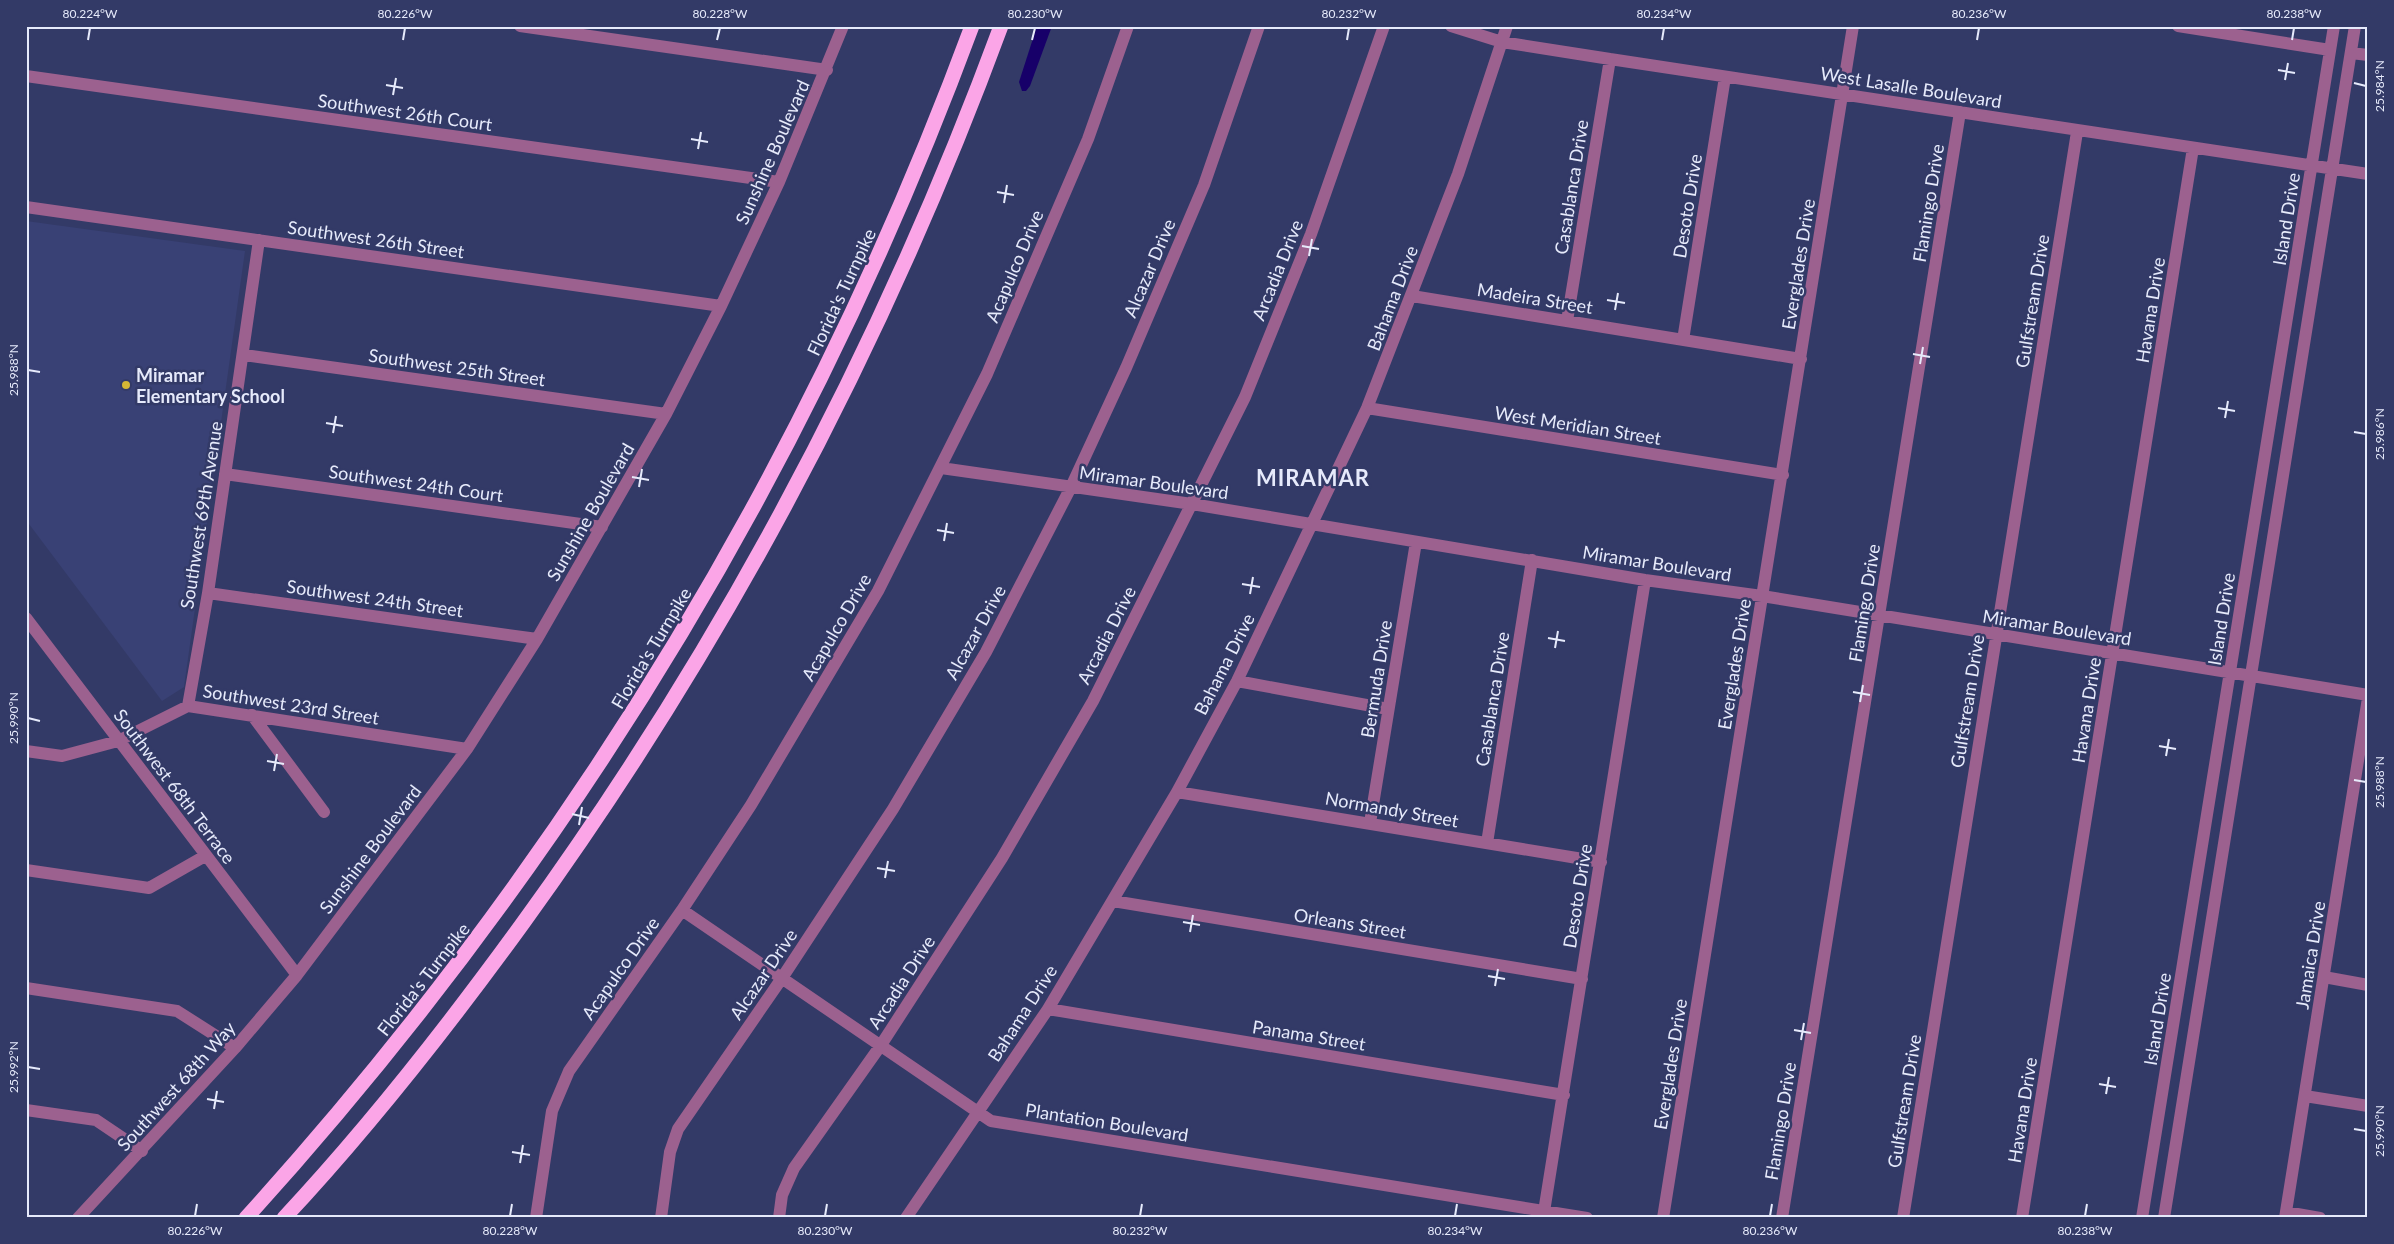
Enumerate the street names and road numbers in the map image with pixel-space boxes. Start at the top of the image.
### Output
street label: West Lasalle Boulevard [1819,62,2003,112]
street label: Sunshine Boulevard [730,76,814,228]
street label: Southwest 26th Court [316,89,494,135]
street label: Casablanca Drive [1549,118,1593,256]
street label: Flamingo Drive [1908,142,1948,264]
street label: Desoto Drive [1668,152,1706,260]
street label: Island Drive [2268,171,2304,267]
street label: Everglades Drive [1777,197,1819,331]
street label: Acapulco Drive [980,206,1048,326]
street label: Southwest 26th Street [286,216,466,262]
street label: Alcazar Drive [1118,216,1180,320]
street label: Arcadia Drive [1247,216,1307,324]
street label: Florida's Turnpike [802,225,880,359]
street label: Gulfstream Drive [2011,233,2053,369]
street label: Bahama Drive [1362,242,1422,354]
street label: Havana Drive [2131,256,2169,364]
street label: Madeira Street [1476,278,1595,318]
street label: Southwest 25th Street [367,344,547,390]
street label: West Meridian Street [1493,401,1663,449]
street label: Southwest 69th Avenue [175,420,227,610]
street label: Sunshine Boulevard [542,439,638,585]
street label: Southwest 24th Court [327,460,505,506]
street label: Miramar Boulevard [1078,461,1230,503]
street label: Miramar Boulevard [1581,540,1733,586]
street label: Flamingo Drive [1844,542,1884,664]
street label: Acapulco Drive [796,570,876,684]
street label: Island Drive [2203,571,2239,667]
street label: Southwest 24th Street [285,575,465,621]
street label: Alcazar Drive [940,581,1010,683]
street label: Arcadia Drive [1072,582,1140,688]
street label: Florida's Turnpike [606,583,696,713]
street label: Everglades Drive [1713,597,1755,731]
street label: Miramar Boulevard [1981,604,2133,650]
street label: Bahama Drive [1189,610,1259,718]
street label: Bermuda Drive [1356,619,1396,739]
street label: Casablanca Drive [1470,630,1514,768]
street label: Gulfstream Drive [1946,633,1988,769]
street label: Havana Drive [2067,656,2105,764]
street label: Southwest 23rd Street [201,679,381,729]
street label: Southwest 68th Terrace [110,704,240,868]
street label: Sunshine Boulevard [314,780,426,918]
street label: Normandy Street [1324,786,1461,832]
street label: Desoto Drive [1558,842,1596,950]
street label: Jamaica Drive [2291,899,2329,1011]
street label: Orleans Street [1292,903,1408,943]
street label: Acapulco Drive [577,913,663,1023]
street label: Florida's Turnpike [372,918,474,1040]
street label: Alcazar Drive [725,924,801,1024]
street label: Arcadia Drive [863,931,939,1033]
street label: Bahama Drive [983,961,1061,1065]
street label: Island Drive [2139,971,2175,1067]
street label: Everglades Drive [1649,997,1691,1131]
street label: Panama Street [1251,1015,1368,1055]
street label: Southwest 68th Way [112,1016,240,1155]
street label: Gulfstream Drive [1883,1033,1925,1169]
street label: Havana Drive [2003,1056,2041,1164]
street label: Flamingo Drive [1760,1060,1800,1182]
street label: Plantation Boulevard [1024,1098,1190,1146]

